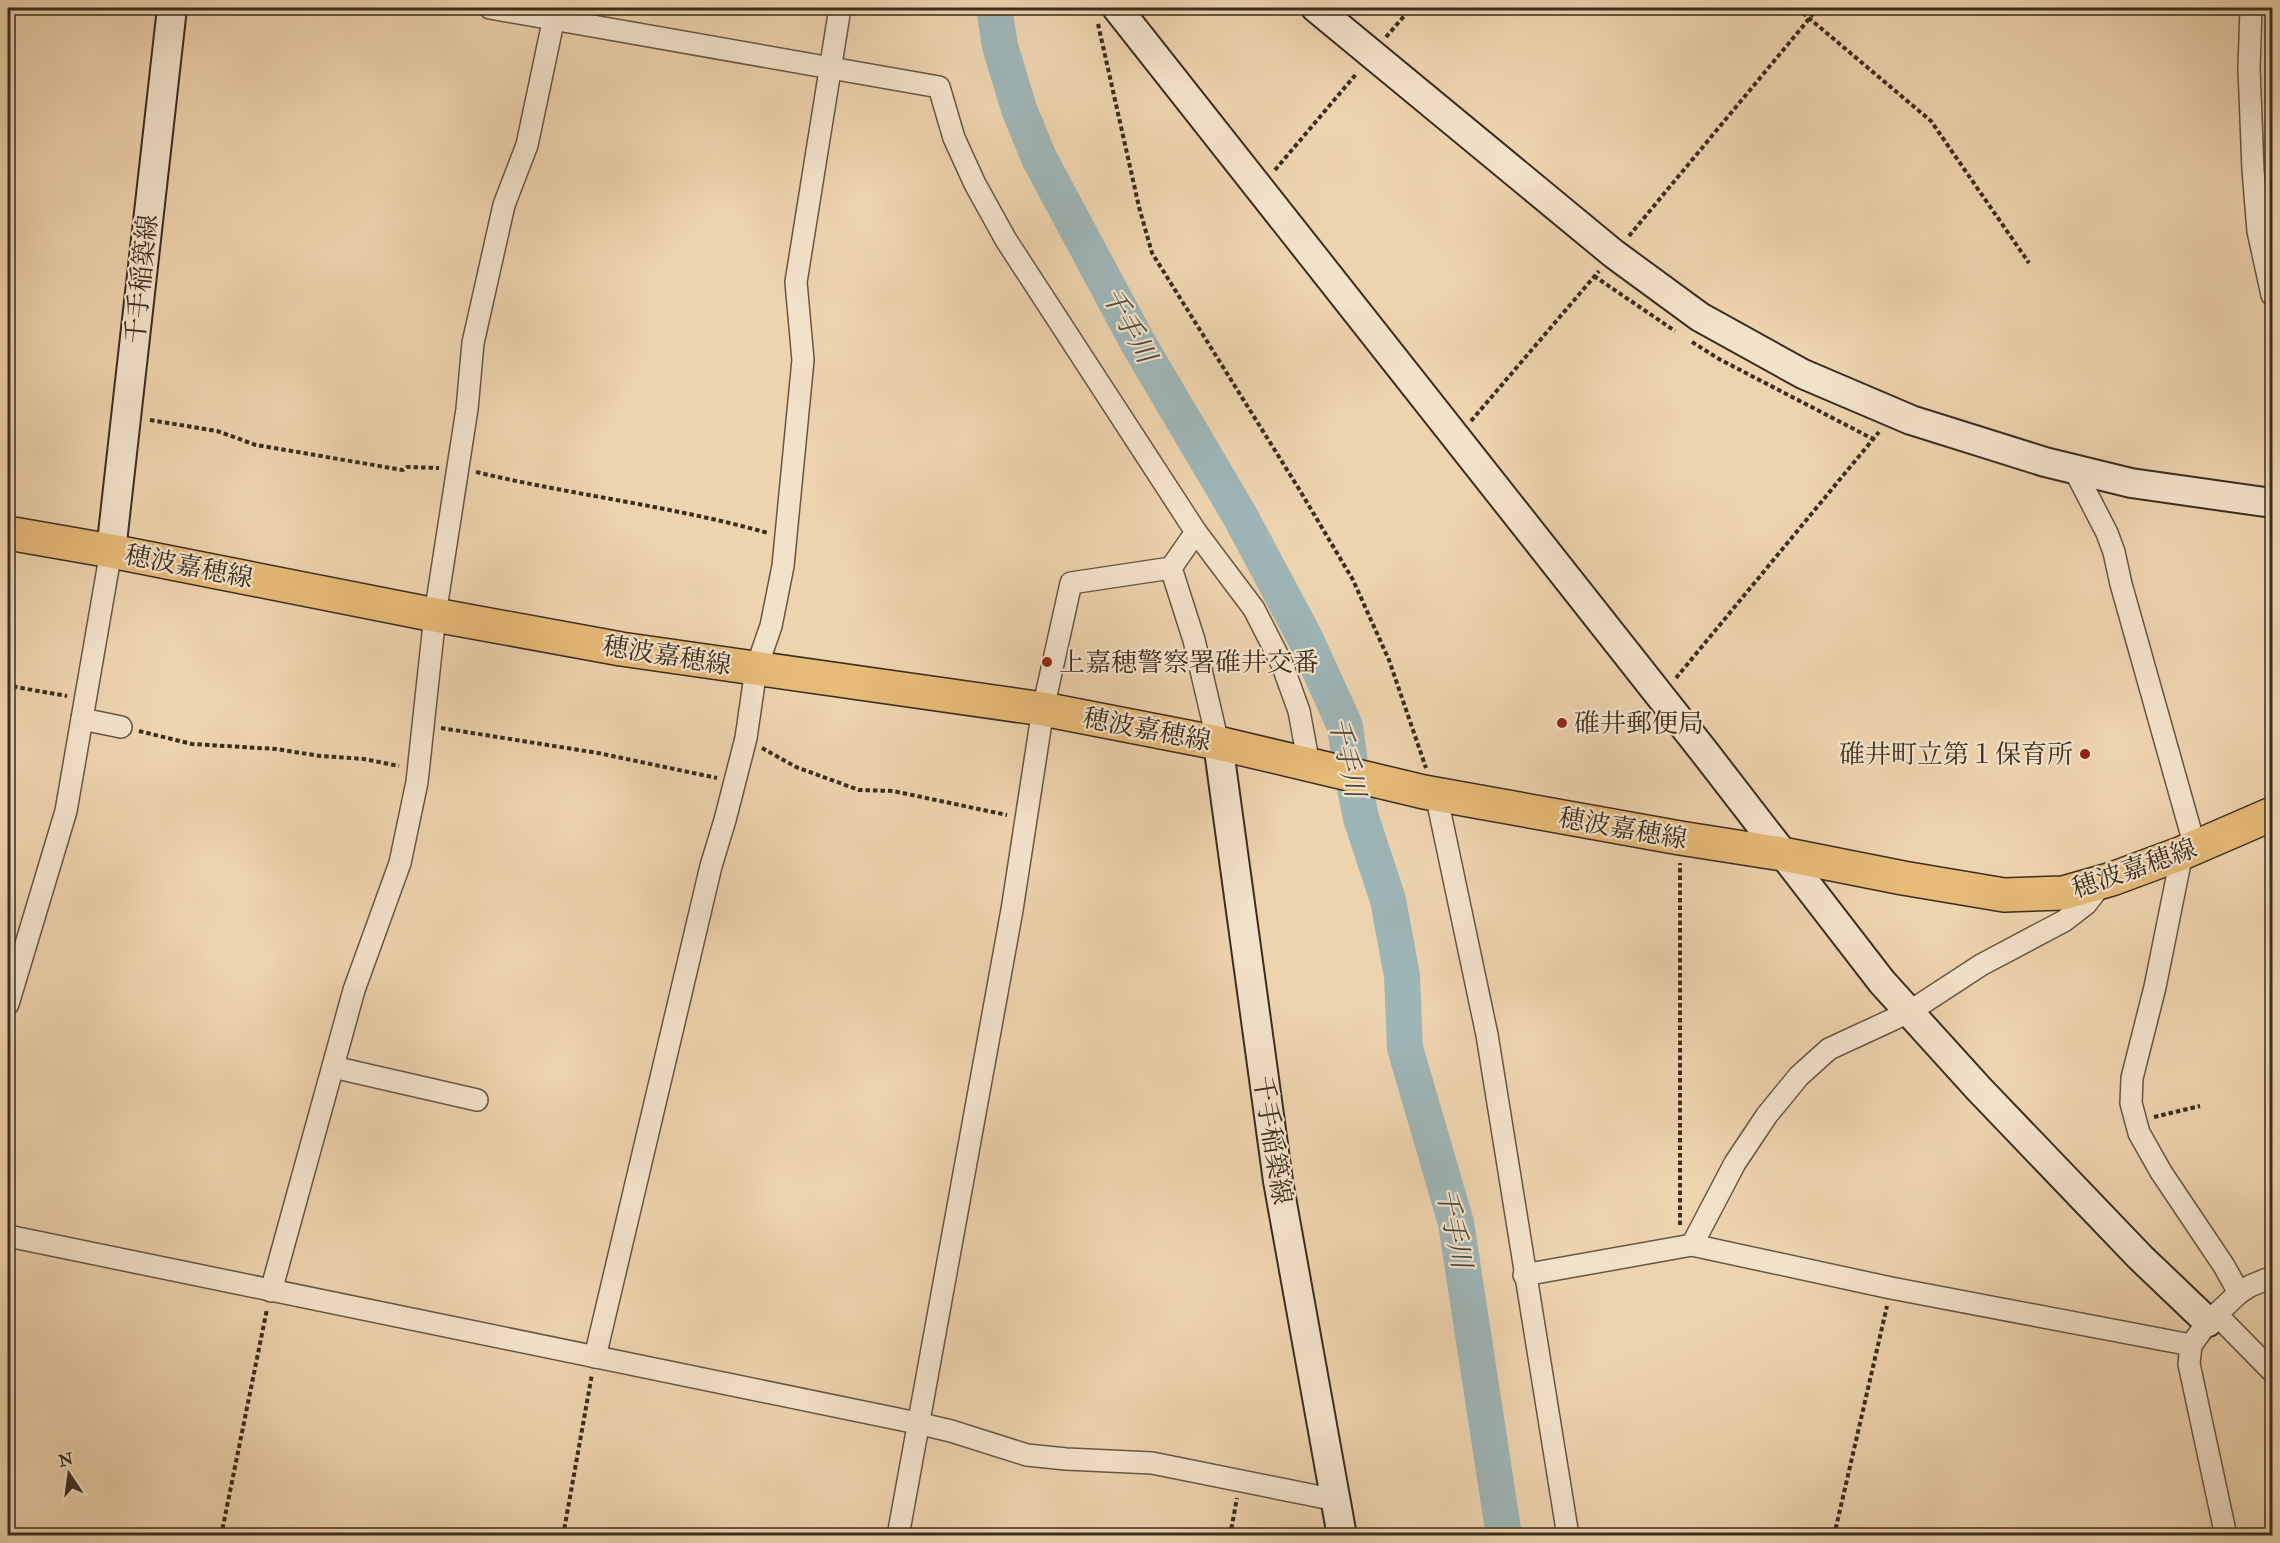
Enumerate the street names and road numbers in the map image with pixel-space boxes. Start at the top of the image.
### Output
street label: 千手稲築線 [119,213,165,345]
street label: 穂波嘉穂線 [122,539,256,595]
street label: 穂波嘉穂線 [600,630,734,682]
street label: 穂波嘉穂線 [1080,702,1214,758]
street label: 穂波嘉穂線 [1556,802,1690,856]
street label: 穂波嘉穂線 [2068,833,2201,905]
street label: 千手稲築線 [1246,1073,1298,1207]

